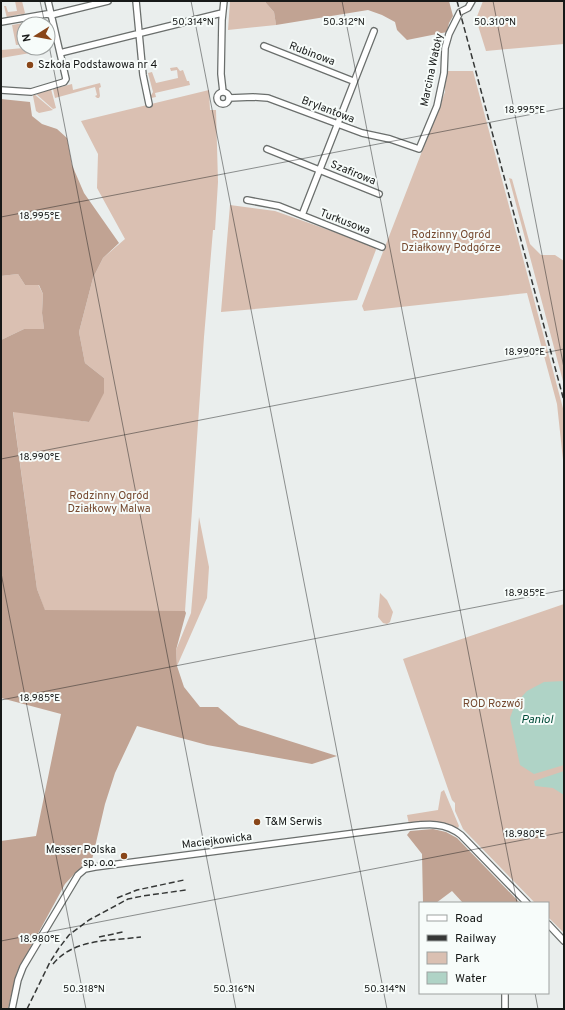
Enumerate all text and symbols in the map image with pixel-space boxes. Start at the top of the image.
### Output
north arrow [16,16,56,56]
text: 50.314°N [172,16,214,29]
text: 50.312°N [323,16,365,29]
text: 50.310°N [474,16,516,29]
street label: Marcina Watoły [417,32,447,108]
text: N [20,33,35,43]
street label: Rubinowa [287,39,337,69]
place label: Szkoła Podstawowa nr 4 [38,58,157,72]
marker: Szkoła Podstawowa nr 4 [25,60,35,70]
street label: Brylantowa [299,93,357,127]
text: 18.995°E [505,104,545,117]
street label: Szafirowa [328,158,378,189]
street label: Turkusowa [318,206,372,238]
text: 18.995°E [20,210,60,223]
park label: Rodzinny Ogród Działkowy Podgórze [401,228,501,255]
text: 18.990°E [505,346,545,359]
text: 18.990°E [20,451,60,464]
park label: Rodzinny Ogród Działkowy Malwa [68,489,151,516]
text: 18.985°E [505,587,545,600]
text: 18.985°E [20,692,60,705]
park label: ROD Rozwój [463,697,523,711]
water label: Paniol [521,712,554,728]
place label: T&M Serwis [265,815,322,829]
marker: T&M Serwis [252,817,262,827]
text: 18.980°E [505,828,545,841]
street label: Maciejkowicka [181,830,253,852]
place label: Messer Polska sp. o.o. [46,843,116,870]
marker: Messer Polska sp. o.o. [119,851,129,861]
legend [419,902,549,994]
text: Road [455,911,483,927]
text: Railway [455,931,496,947]
text: 18.980°E [20,933,60,946]
text: Park [455,951,480,967]
text: Water [455,971,487,987]
text: 50.318°N [63,983,105,996]
text: 50.316°N [213,983,255,996]
text: 50.314°N [364,983,406,996]

